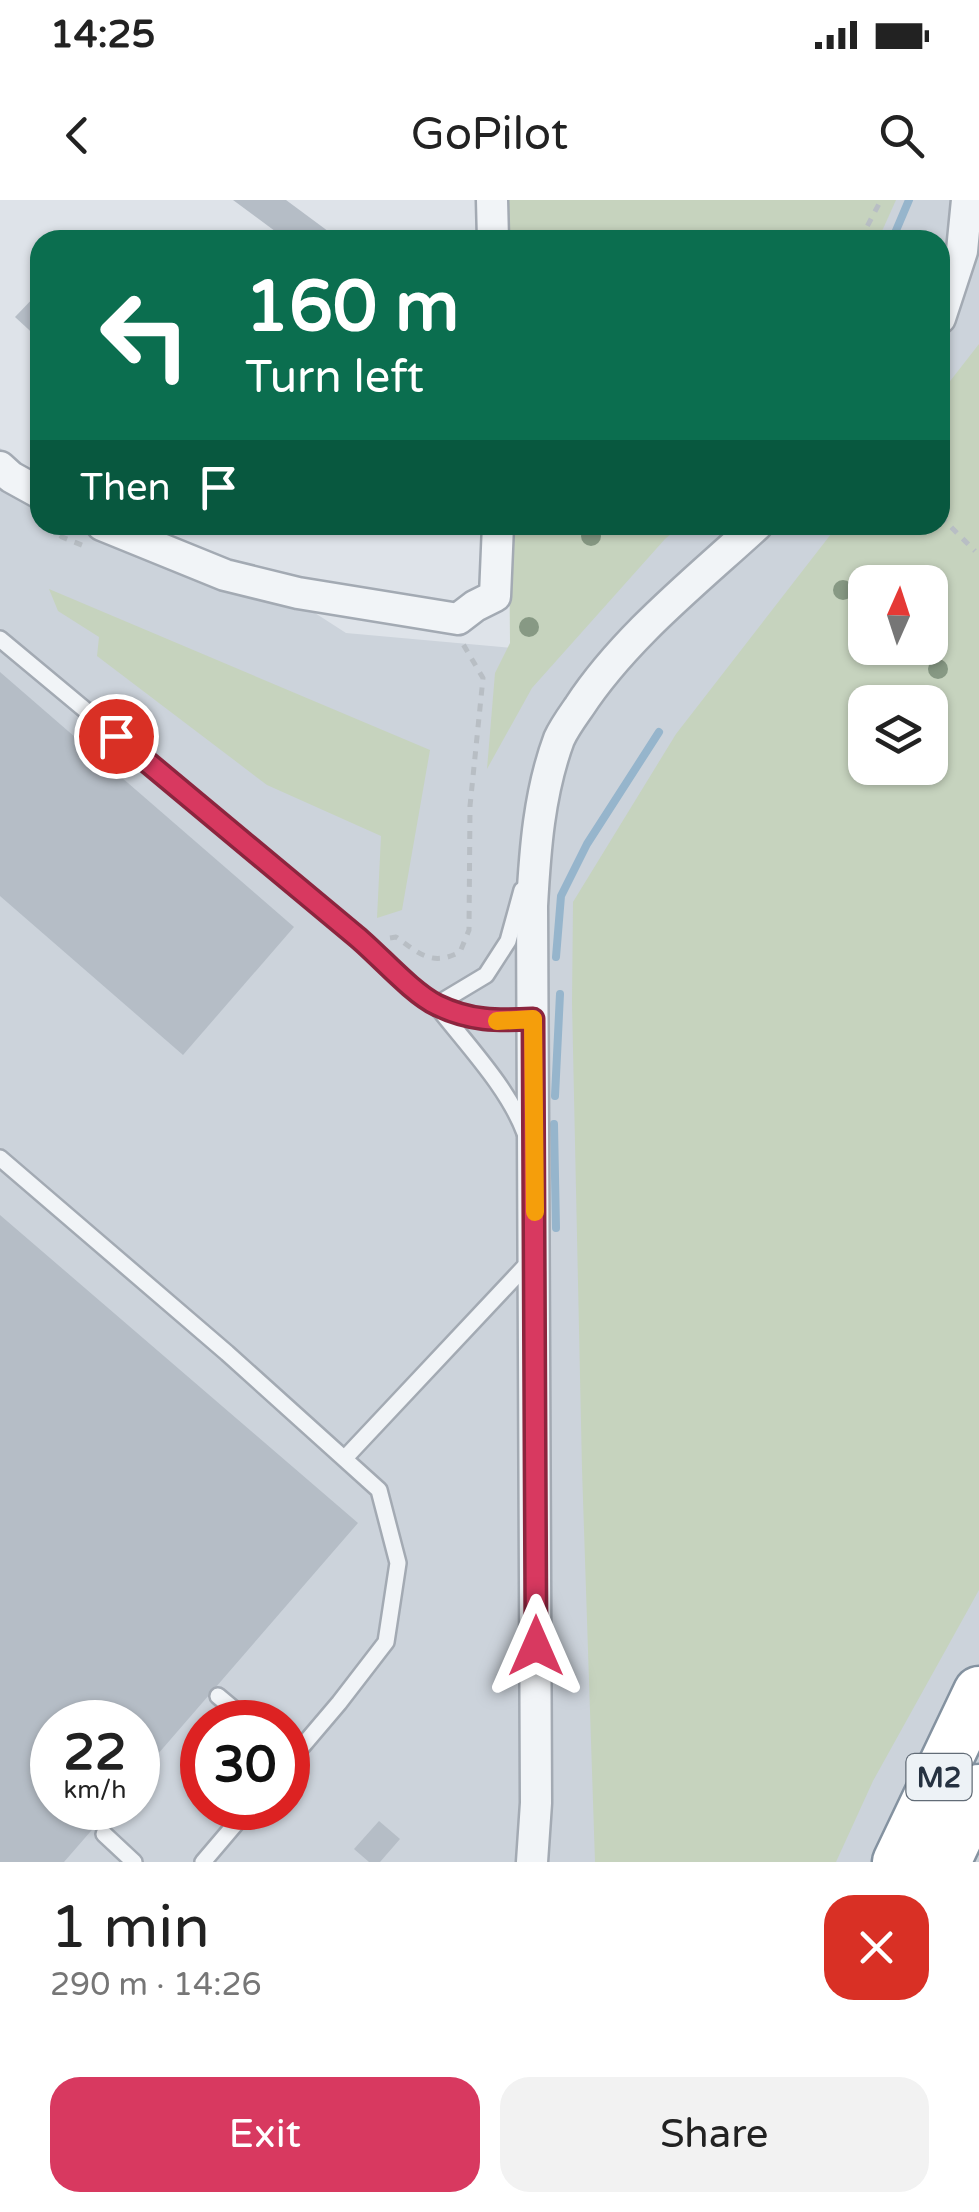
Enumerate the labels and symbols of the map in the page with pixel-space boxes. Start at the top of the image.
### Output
north arrow [848,565,948,665]
pin [74,694,159,779]
position arrow [484,1594,588,1698]
speed limit sign: 30 [180,1700,310,1830]
road number: M2 [906,1754,972,1800]

